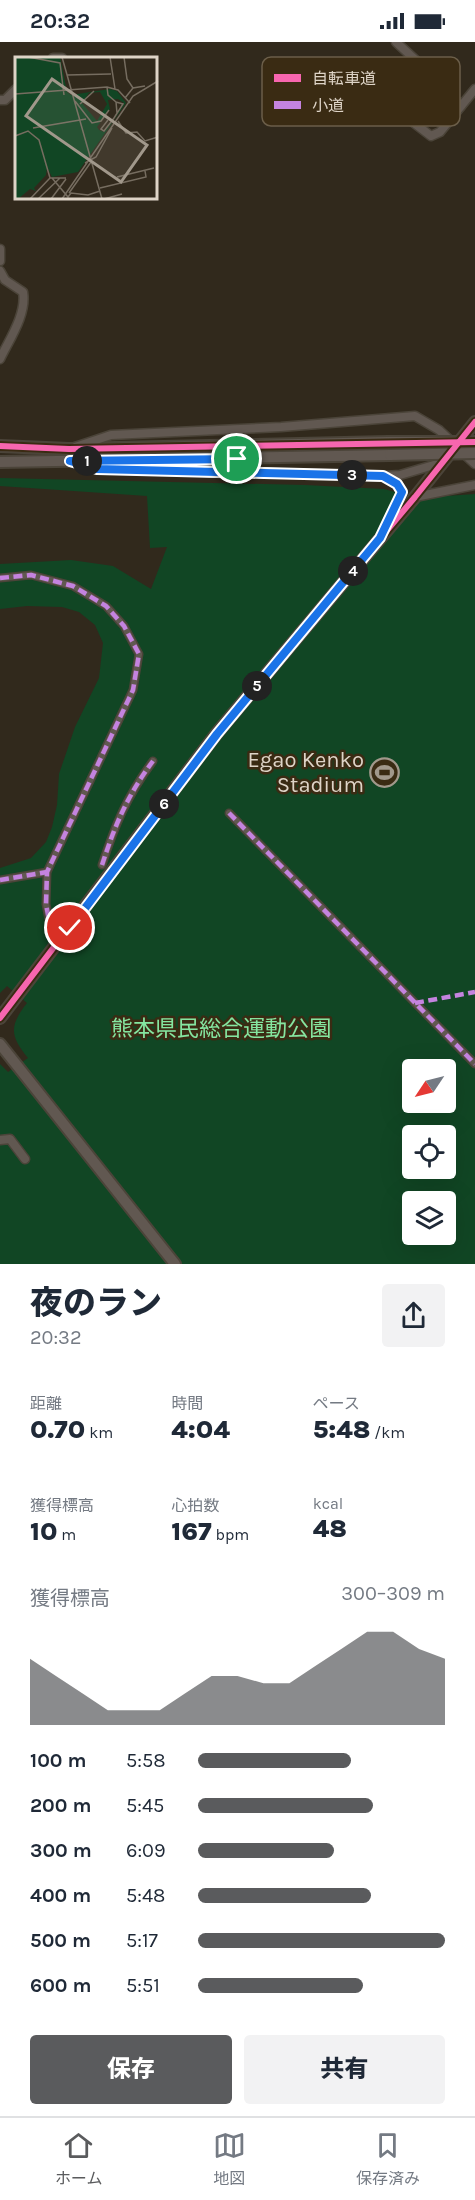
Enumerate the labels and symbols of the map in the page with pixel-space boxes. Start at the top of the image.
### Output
inset map [15,57,158,200]
legend [262,57,460,126]
text: 自転車道 [312,69,376,88]
text: 小道 [312,96,344,115]
pin [211,433,262,484]
pin: 1 [72,446,102,476]
pin: 3 [337,460,367,490]
pin: 4 [338,556,368,586]
pin: 5 [242,671,272,701]
place label: Egao Kenko Stadium [247,747,364,798]
sports icon: Egao Kenko Stadium [369,756,401,788]
pin: 6 [149,789,179,819]
pin [44,902,95,953]
park label: 熊本県民総合運動公園 [111,1016,331,1042]
north arrow [402,1059,456,1113]

